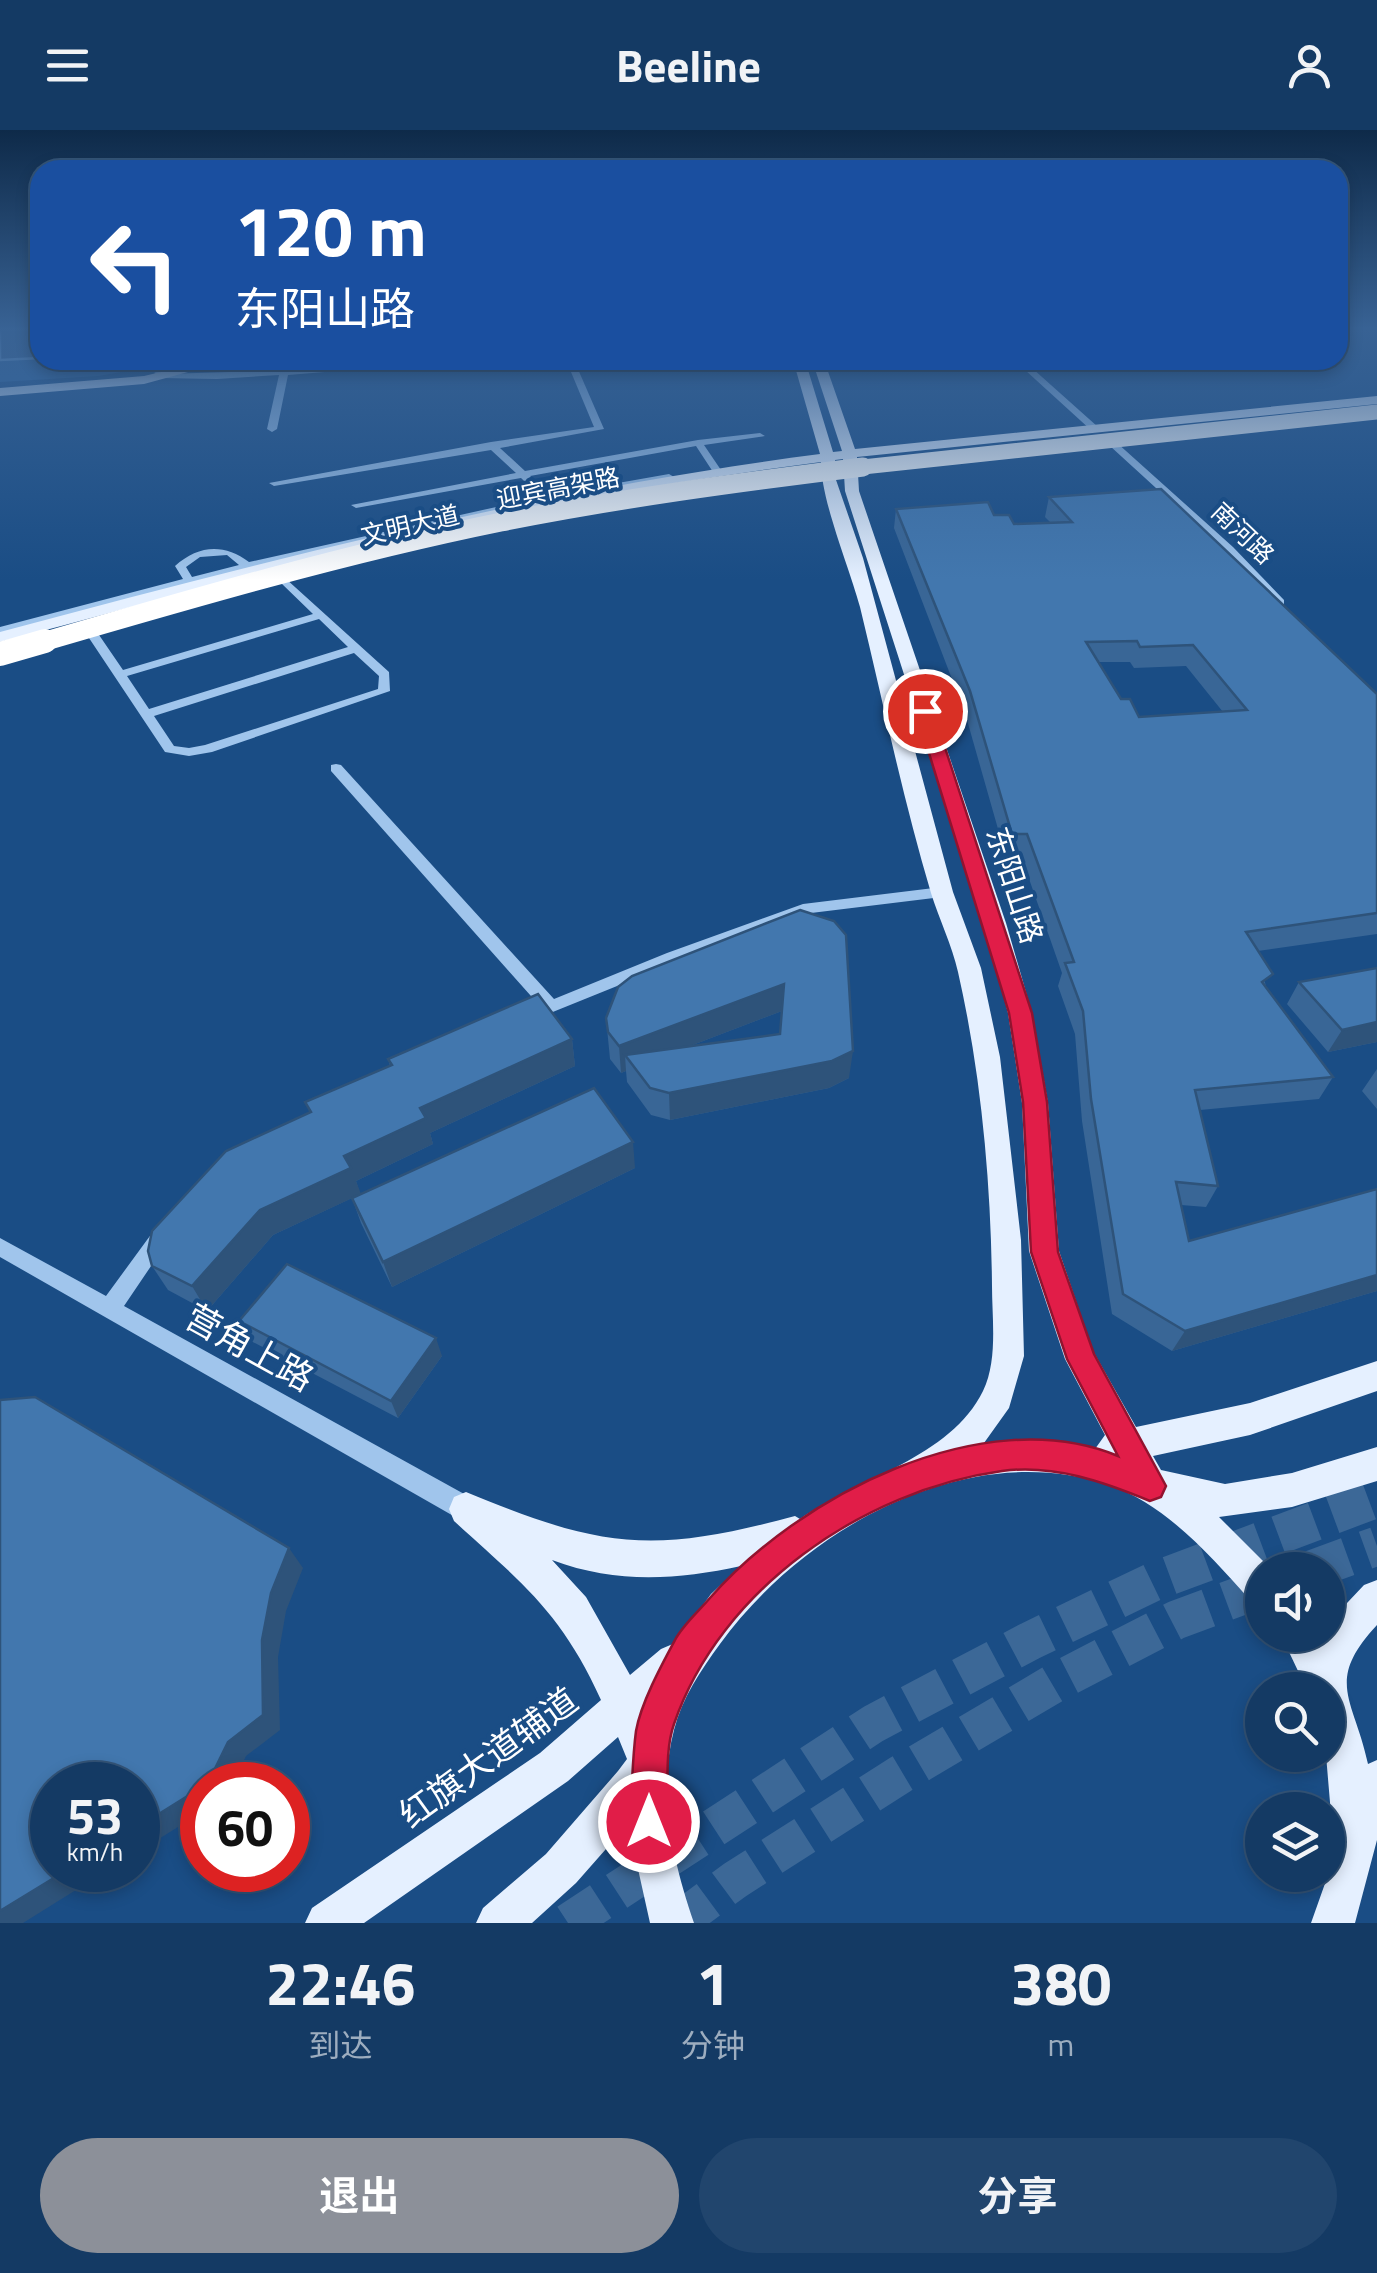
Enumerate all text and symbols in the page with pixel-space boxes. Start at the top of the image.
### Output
text: Beeline [616,31,761,99]
icon: menu [40,38,95,93]
icon: person [1282,38,1337,93]
text: 120 m [235,177,427,283]
icon: left [70,200,200,330]
text: 东阳山路 [235,274,415,342]
street label: 迎宾高架路 [493,457,623,519]
street label: 南河路 [1203,493,1283,573]
street label: 文明大道 [357,495,463,555]
pin [883,669,968,754]
icon: arrive [898,684,953,739]
street label: 东阳山路 [975,821,1055,949]
street label: 营角上路 [176,1289,324,1405]
map controls [1245,1552,1345,1892]
button: sound [1245,1552,1345,1652]
button: search [1245,1672,1345,1772]
street label: 红旗大道辅道 [387,1673,589,1841]
speed limit sign: 60 [180,1762,310,1892]
position arrow [597,1770,701,1874]
text: 53 [67,1777,123,1853]
button: layers [1245,1792,1345,1892]
text: km/h [67,1833,123,1871]
text: 22:46 [266,1937,415,2028]
text: 1 [696,1937,730,2028]
text: 380 [1011,1937,1111,2028]
text: m [1048,2020,1074,2068]
text: 到达 [308,2021,372,2069]
text: 分钟 [681,2021,745,2069]
button: 退出 [40,2138,679,2253]
button: 分享 [699,2138,1337,2253]

